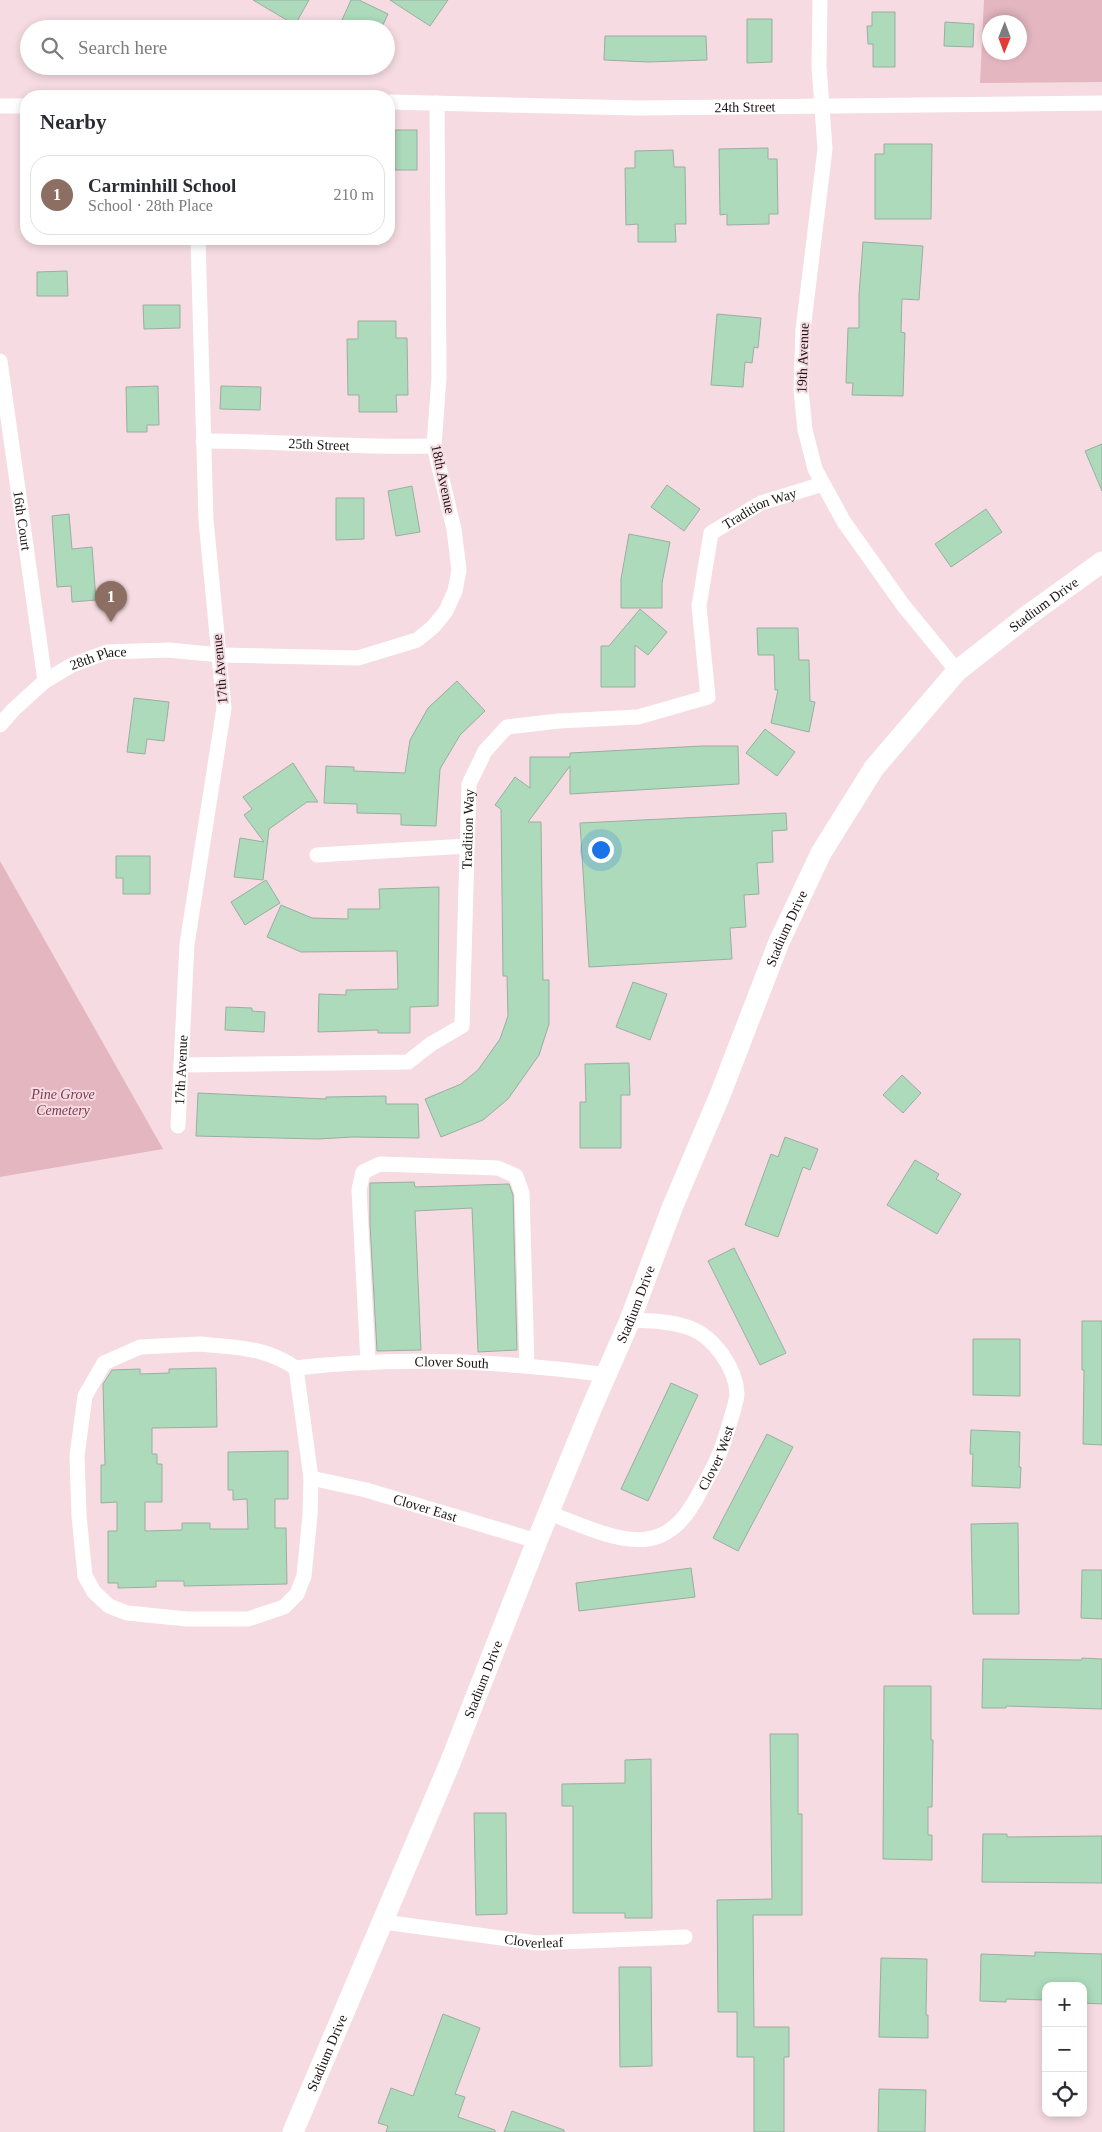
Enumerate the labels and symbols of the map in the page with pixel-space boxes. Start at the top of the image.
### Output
north arrow [982,15,1027,60]
street label: 24th Street [714,99,776,115]
street label: 19th Avenue [794,323,812,393]
street label: 25th Street [288,436,350,453]
street label: 18th Avenue [428,443,458,515]
street label: Tradition Way [720,485,798,532]
street label: 16th Court [11,490,34,551]
street label: Stadium Drive [1006,574,1081,635]
pin: 1 [95,581,127,622]
street label: 17th Avenue [209,633,231,705]
street label: 28th Place [68,644,127,673]
street label: Tradition Way [459,789,476,869]
your location [588,837,614,863]
street label: Stadium Drive [763,888,810,969]
street label: 17th Avenue [172,1035,190,1105]
park label: Pine Grove Cemetery [30,1087,95,1118]
street label: Stadium Drive [613,1263,657,1345]
street label: Clover South [415,1354,489,1371]
street label: Clover West [695,1424,736,1493]
street label: Clover East [391,1491,459,1524]
street label: Stadium Drive [461,1638,505,1720]
street label: Cloverleaf [503,1931,564,1950]
street label: Stadium Drive [304,2012,350,2094]

